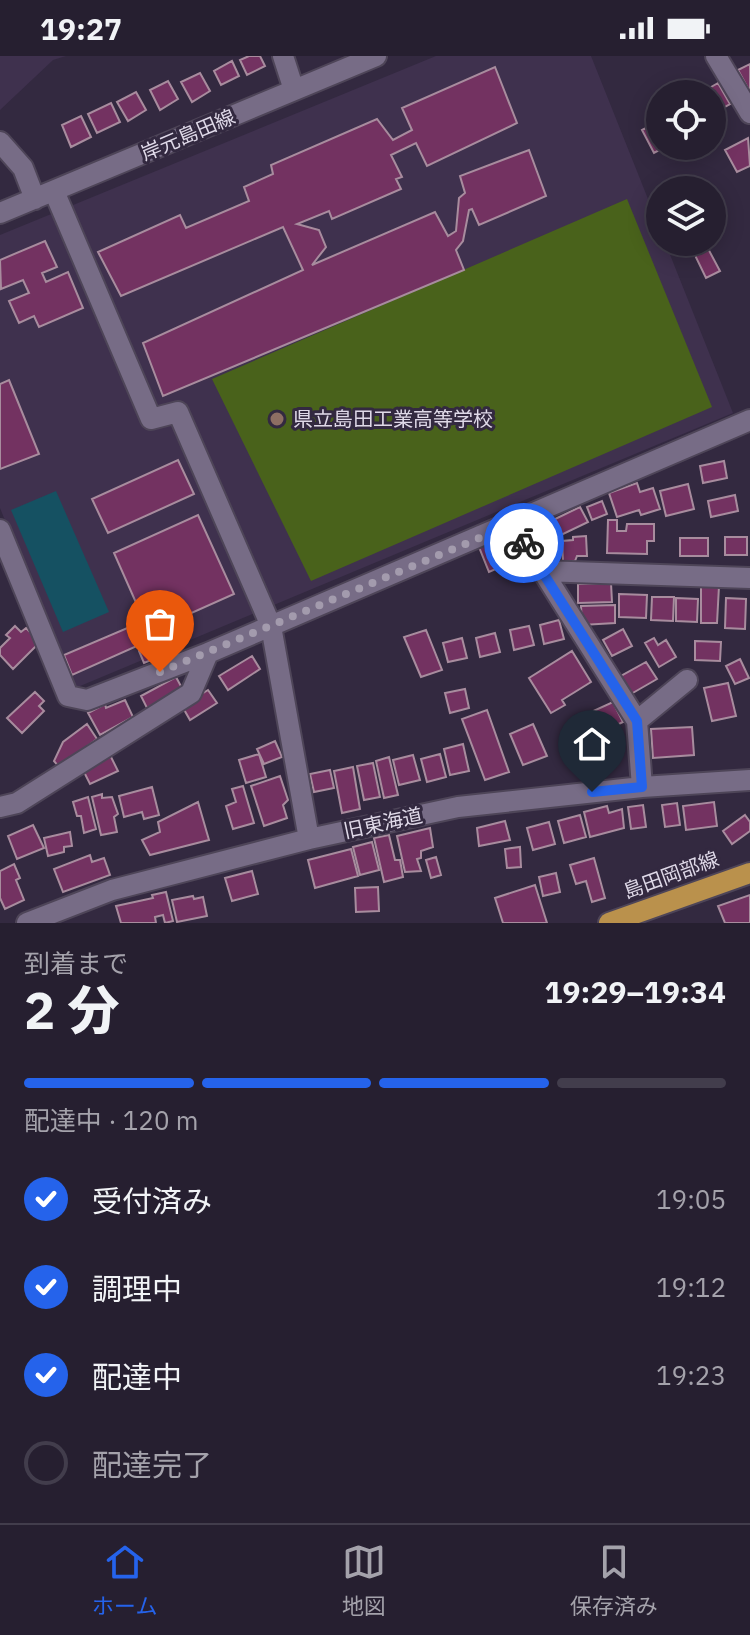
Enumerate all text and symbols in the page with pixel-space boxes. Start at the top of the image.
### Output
text: 19:27 [40,9,122,48]
map controls [646,80,726,256]
button: locate [646,80,726,160]
street label: 岸元島田線 [137,103,239,167]
button: layers [646,176,726,256]
place label: 県立島田工業高等学校 [293,405,493,432]
marker: 県立島田工業高等学校 [268,410,286,428]
courier [484,503,564,583]
icon: bike [502,521,546,565]
pin [126,590,194,672]
icon: bag [138,602,182,646]
pin [558,710,626,792]
icon: home [570,722,614,766]
street label: 旧東海道 [341,801,425,844]
street label: 島田岡部線 [619,845,722,904]
text: 到着まで [24,946,128,980]
text: 19:29–19:34 [545,972,726,1011]
text: 2 分 [24,976,119,1043]
text: 配達中 · 120 m [24,1103,198,1137]
icon: check [24,1177,68,1221]
text: 受付済み [92,1181,212,1220]
text: 19:05 [656,1182,726,1216]
icon: check [24,1265,68,1309]
text: 調理中 [92,1269,182,1308]
text: 19:12 [656,1270,726,1304]
icon: check [24,1353,68,1397]
text: 配達中 [92,1357,182,1396]
text: 19:23 [656,1358,726,1392]
text: 配達完了 [92,1445,212,1484]
tab: ホーム [92,1540,157,1620]
tab: 地図 [342,1540,386,1620]
tab: 保存済み [570,1540,658,1620]

